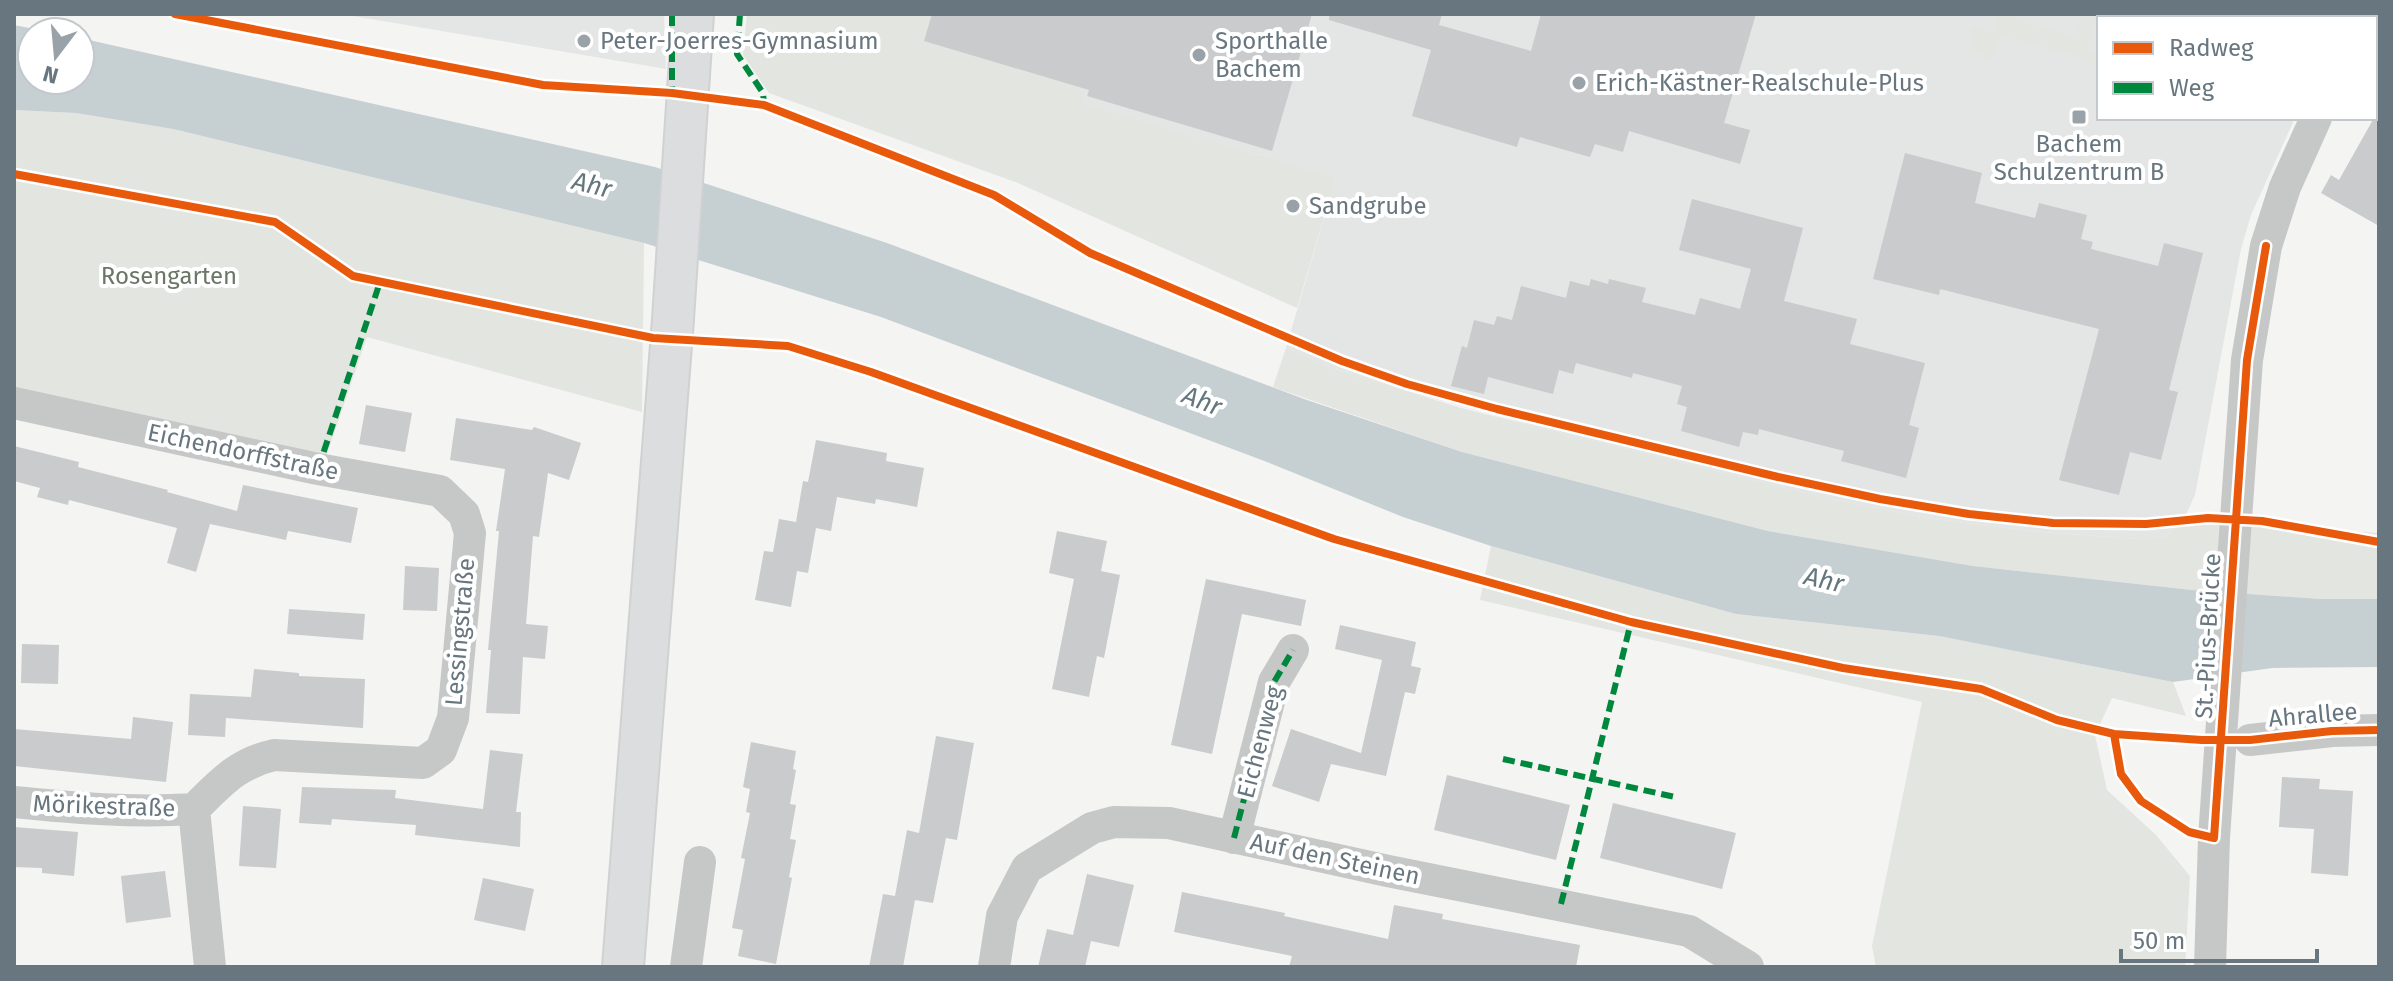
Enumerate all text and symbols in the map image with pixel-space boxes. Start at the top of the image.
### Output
north arrow [16,16,96,96]
legend [2097,16,2377,120]
place label: Peter-Joerres-Gymnasium [600,27,878,55]
place label: Sporthalle Bachem [1215,27,1328,83]
marker: Peter-Joerres-Gymnasium [575,32,593,50]
text: Radweg [2169,34,2254,62]
marker: Sporthalle Bachem [1190,46,1208,64]
text: N [40,60,61,90]
place label: Erich-Kästner-Realschule-Plus [1595,69,1924,97]
marker: Erich-Kästner-Realschule-Plus [1570,74,1588,92]
text: Weg [2169,74,2215,102]
marker: Bachem Schulzentrum B [2070,108,2088,126]
place label: Bachem Schulzentrum B [1994,130,2164,186]
water label: Ahr [568,165,616,205]
place label: Sandgrube [1309,192,1427,220]
marker: Sandgrube [1284,197,1302,215]
park label: Rosengarten [101,262,237,290]
water label: Ahr [1177,379,1227,423]
street label: Eichendorffstraße [145,418,341,486]
street label: St.-Pius-Brücke [2190,552,2226,720]
street label: Lessingstraße [440,557,480,707]
water label: Ahr [1800,560,1848,600]
street label: Eichenweg [1232,682,1289,801]
street label: Ahrallee [2267,697,2359,733]
street label: Mörikestraße [32,790,176,822]
street label: Auf den Steinen [1248,827,1422,891]
scale bar [2121,913,2317,963]
text: 50 m [2133,927,2185,955]

